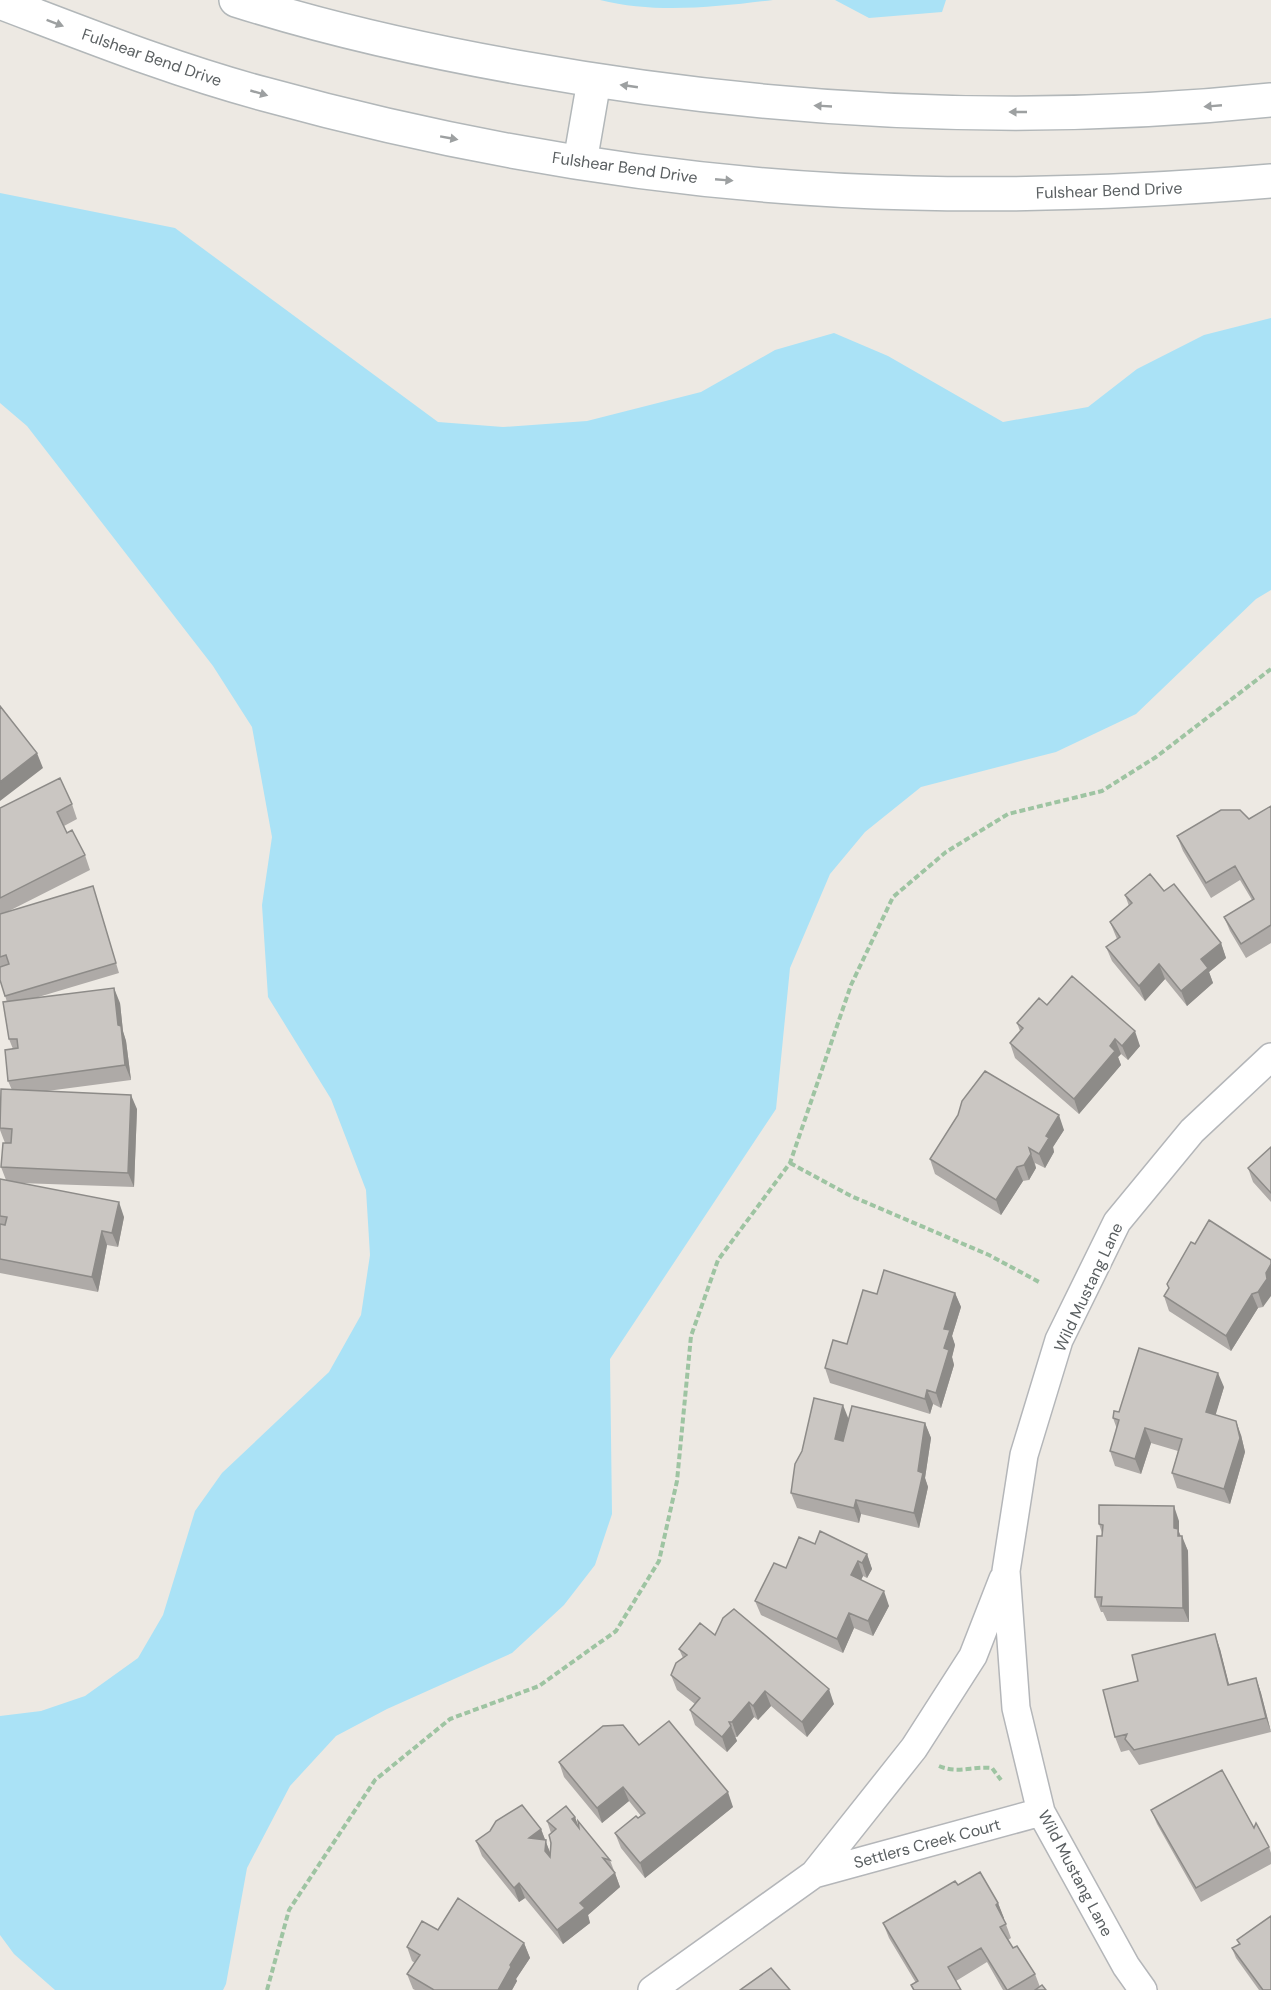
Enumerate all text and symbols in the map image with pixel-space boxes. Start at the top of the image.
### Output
one-way arrow [46,19,64,28]
street label: Fulshear Bend Drive [79,24,225,91]
one-way arrow [620,82,639,91]
one-way arrow [250,89,268,98]
one-way arrow [1203,101,1222,111]
one-way arrow [814,102,833,111]
one-way arrow [1008,107,1027,117]
one-way arrow [439,133,458,142]
street label: Fulshear Bend Drive [551,147,699,188]
one-way arrow [715,175,734,185]
street label: Fulshear Bend Drive [1035,177,1183,204]
street label: Wild Mustang Lane [1049,1219,1128,1355]
street label: Wild Mustang Lane [1033,1806,1118,1940]
street label: Settlers Creek Court [851,1814,1003,1873]

